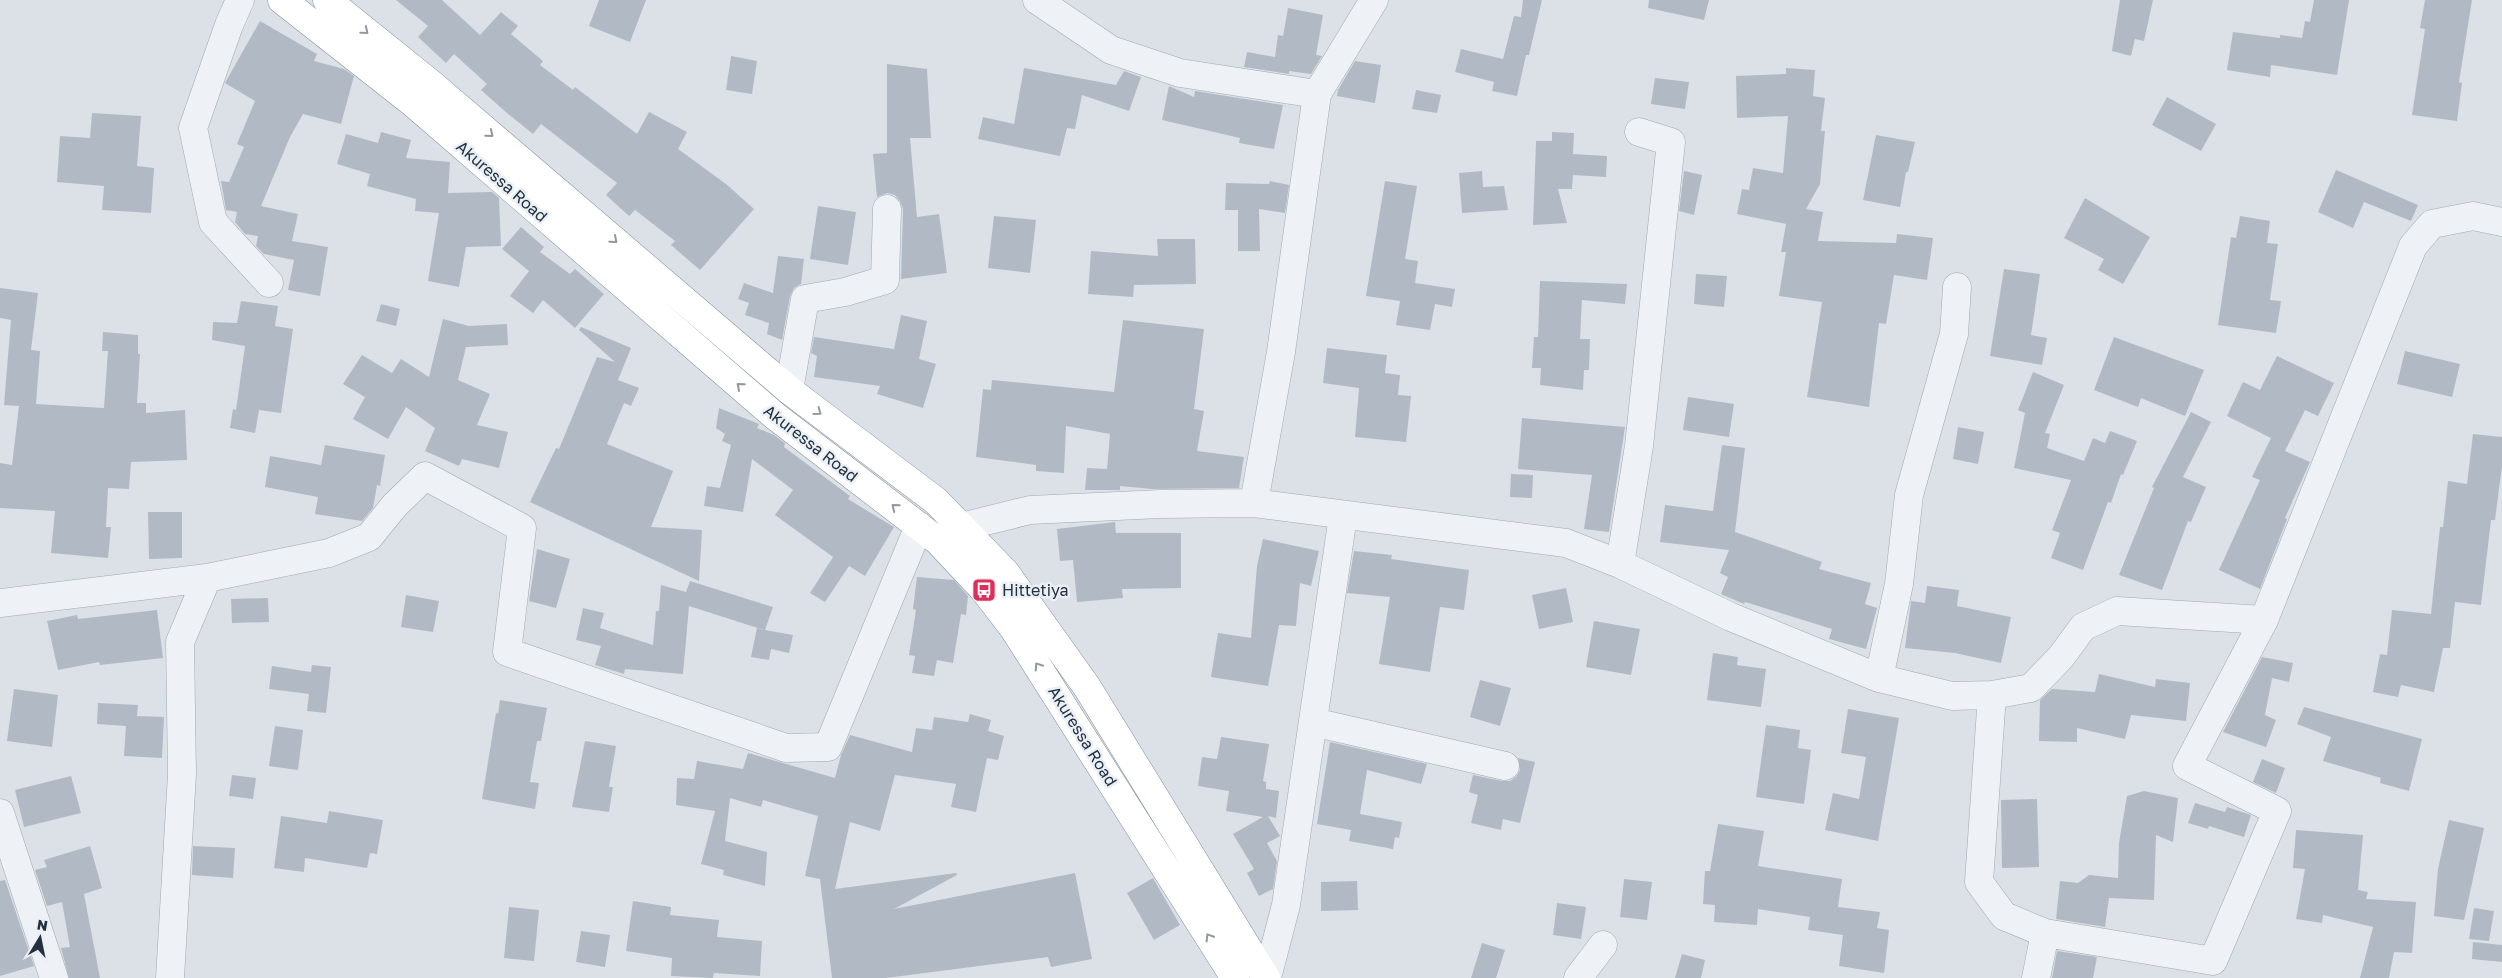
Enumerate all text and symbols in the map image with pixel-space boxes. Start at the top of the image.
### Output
one-way arrow [359,25,368,33]
one-way arrow [485,128,494,137]
street label: Akuressa Road [452,136,552,226]
one-way arrow [608,234,617,243]
one-way arrow [736,382,745,391]
street label: Akuressa Road [760,400,862,486]
one-way arrow [812,406,822,415]
one-way arrow [892,504,901,513]
bus stop icon: Hittetiya [971,577,997,603]
place label: Hittetiya [1002,580,1069,600]
one-way arrow [1035,662,1045,671]
street label: Akuressa Road [1044,682,1122,790]
north arrow [15,913,65,963]
text: N [36,915,49,934]
one-way arrow [1205,933,1215,942]

